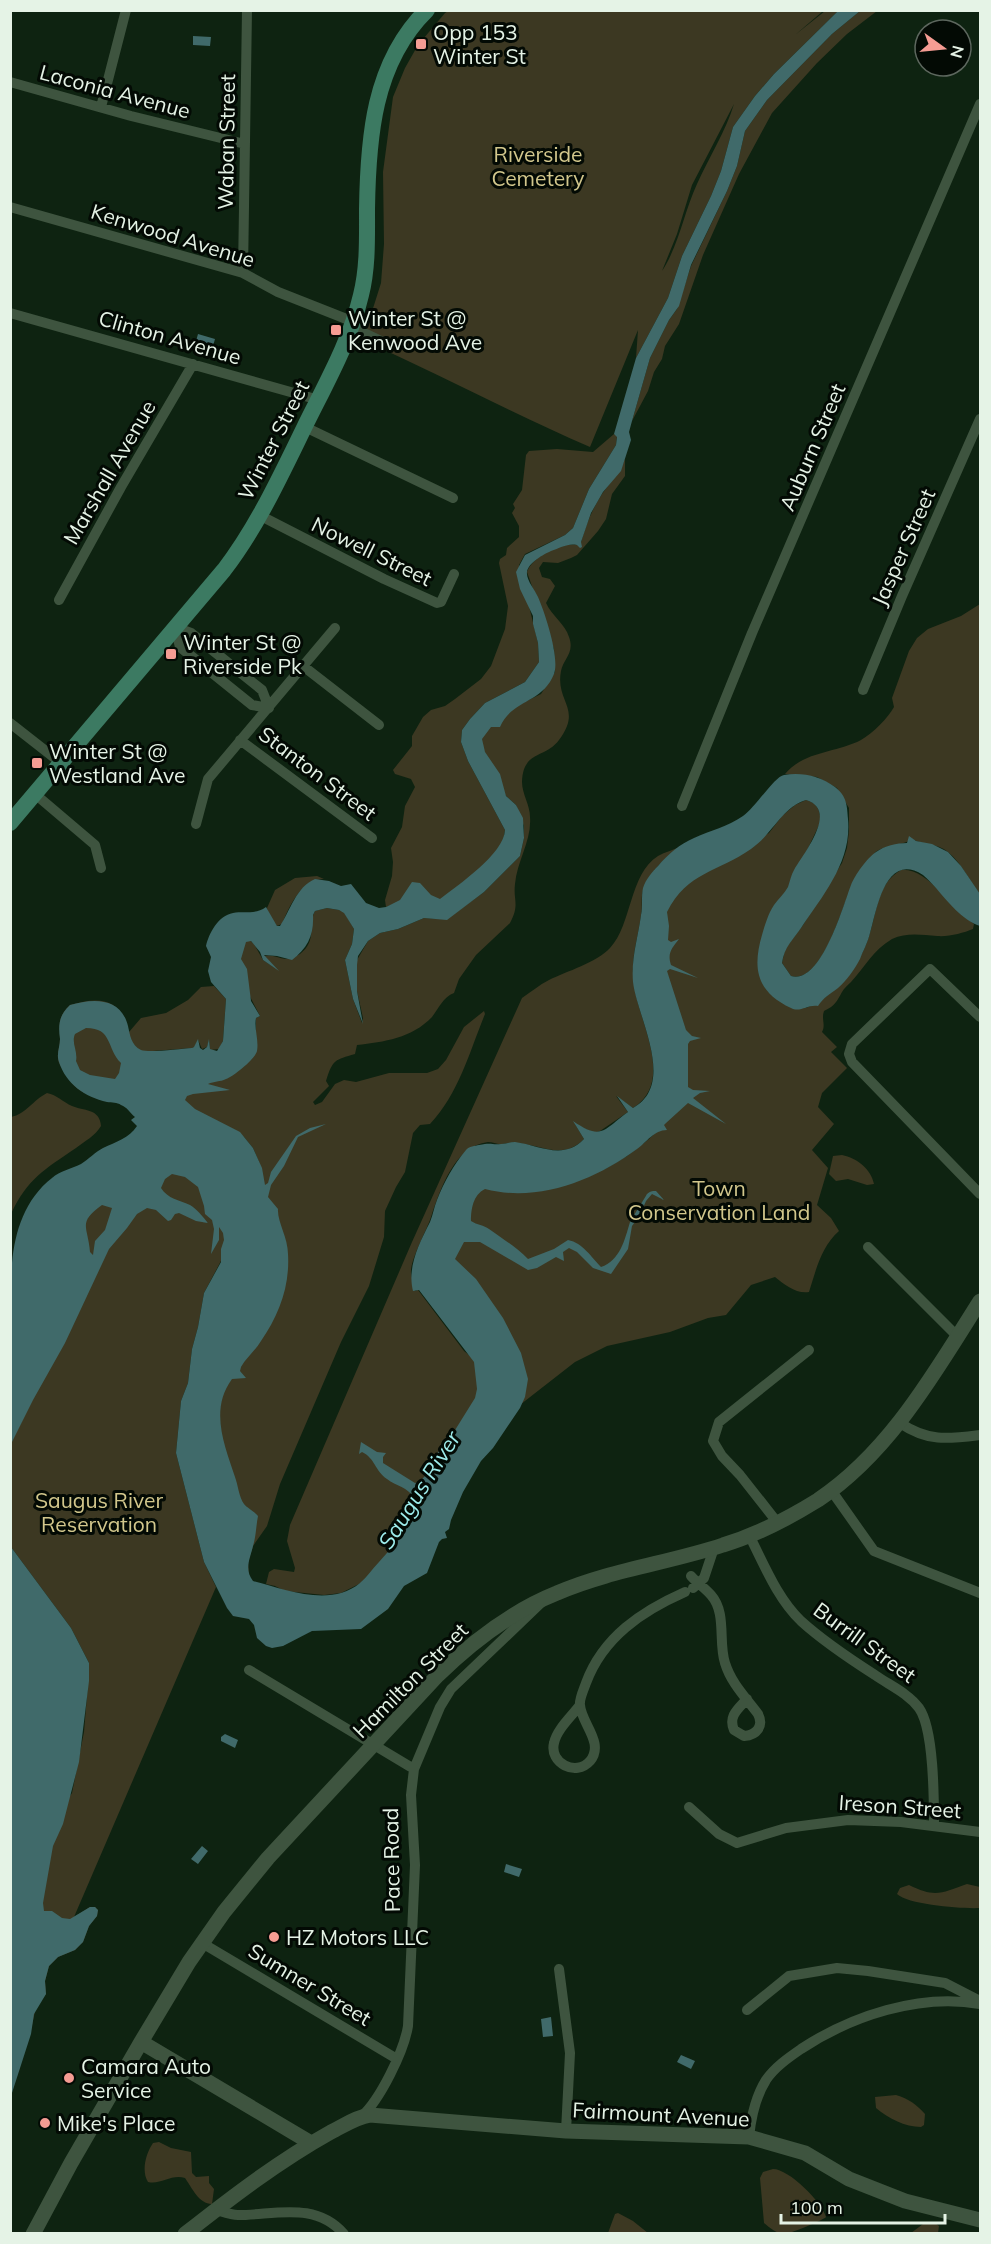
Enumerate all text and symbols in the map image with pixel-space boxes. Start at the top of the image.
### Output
north arrow [913,18,973,78]
place label: Opp 153 Winter St [433,19,526,69]
marker: Opp 153 Winter St [414,37,428,51]
text: N [946,43,969,60]
street label: Laconia Avenue [37,58,193,124]
street label: Waban Street [212,74,240,210]
park label: Riverside Cemetery [492,141,584,191]
street label: Kenwood Avenue [88,198,258,272]
street label: Clinton Avenue [96,304,244,370]
place label: Winter St @ Kenwood Ave [348,305,482,355]
marker: Winter St @ Kenwood Ave [329,323,343,337]
street label: Winter Street [232,376,314,504]
street label: Auburn Street [774,379,850,515]
street label: Marshall Avenue [57,395,161,549]
street label: Jasper Street [866,485,940,609]
street label: Nowell Street [308,511,436,591]
place label: Winter St @ Riverside Pk [183,629,302,679]
marker: Winter St @ Riverside Pk [164,647,178,661]
street label: Stanton Street [254,720,382,826]
place label: Winter St @ Westland Ave [49,738,186,788]
marker: Winter St @ Westland Ave [30,756,44,770]
park label: Town Conservation Land [628,1175,810,1225]
water label: Saugus River [372,1425,467,1554]
park label: Saugus River Reservation [35,1487,163,1537]
street label: Burrill Street [809,1596,921,1688]
street label: Hamilton Street [347,1617,473,1743]
street label: Ireson Street [838,1789,962,1823]
street label: Pace Road [377,1808,405,1912]
place label: HZ Motors LLC [286,1924,429,1950]
marker: HZ Motors LLC [267,1930,281,1944]
street label: Sumner Street [244,1937,376,2031]
place label: Camara Auto Service [81,2053,211,2103]
marker: Camara Auto Service [62,2071,76,2085]
street label: Fairmount Avenue [572,2096,750,2132]
place label: Mike's Place [57,2110,175,2136]
marker: Mike's Place [38,2116,52,2130]
scale bar [781,2187,944,2225]
text: 100 m [790,2196,843,2219]

